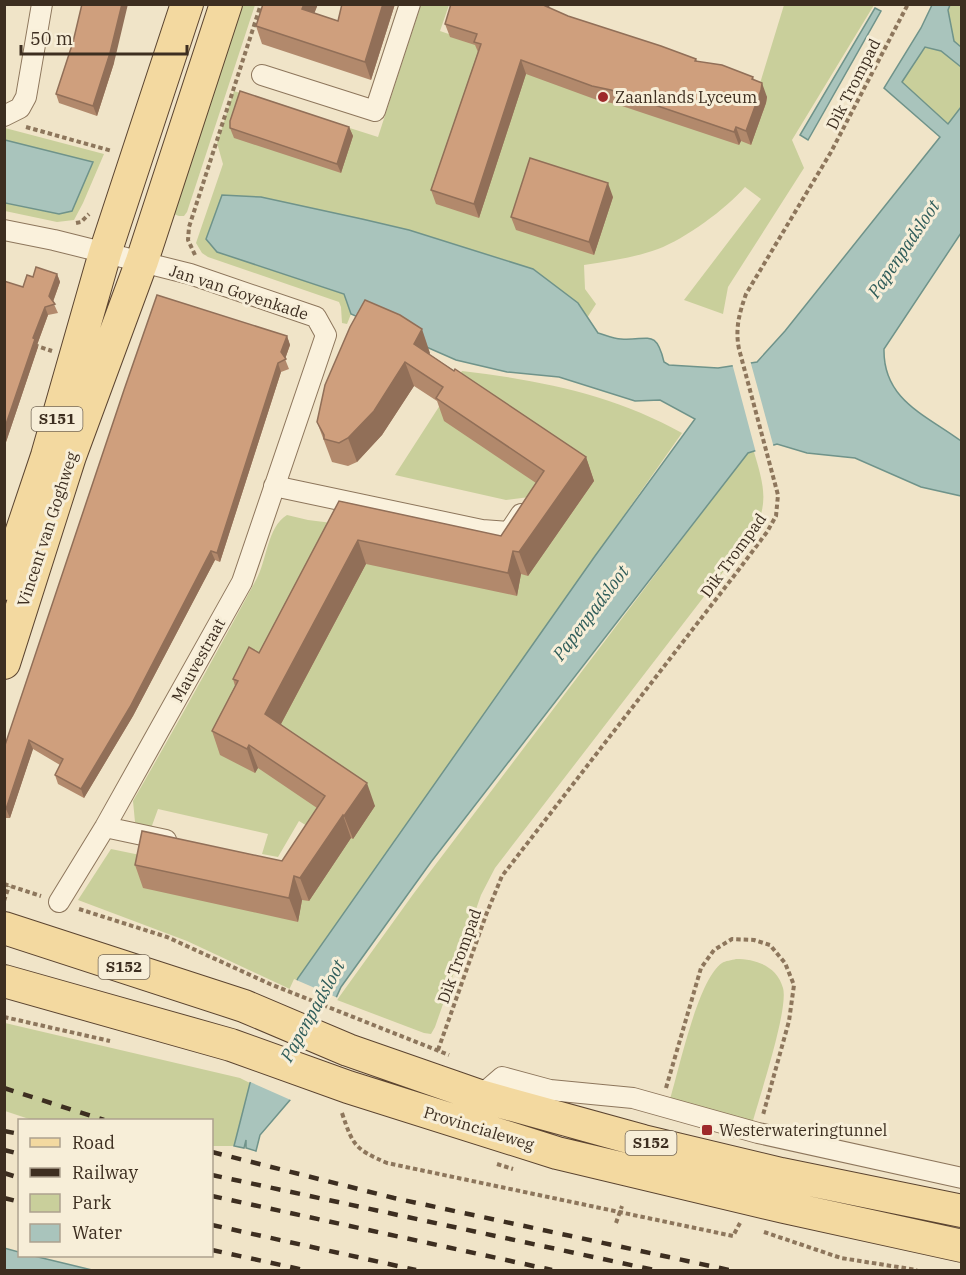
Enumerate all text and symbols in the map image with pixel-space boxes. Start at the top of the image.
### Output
scale bar [21,18,188,56]
text: 50 m [30,27,73,50]
street label: Dik Trompad [822,35,885,133]
place label: Zaanlands Lyceum [615,87,757,107]
marker: Zaanlands Lyceum [596,90,610,104]
water label: Papenpadsloot [862,195,945,303]
street label: Jan van Goyenkade [167,260,311,324]
road number: S151 [32,407,82,431]
street label: Vincent van Goghweg [13,449,82,609]
street label: Dik Trompad [696,509,770,601]
water label: Papenpadsloot [547,560,634,666]
street label: Mauvestraat [167,614,229,705]
street label: Dik Trompad [433,906,485,1006]
road number: S152 [98,955,150,979]
water label: Papenpadsloot [275,955,350,1067]
street label: Provincialeweg [421,1102,537,1154]
legend [18,1119,213,1257]
place label: Westerwateringtunnel [719,1120,888,1140]
marker: Westerwateringtunnel [700,1123,714,1137]
text: Road [72,1131,115,1154]
road number: S152 [626,1131,676,1155]
text: Railway [72,1161,138,1184]
text: Park [72,1191,112,1214]
text: Water [72,1221,122,1244]

